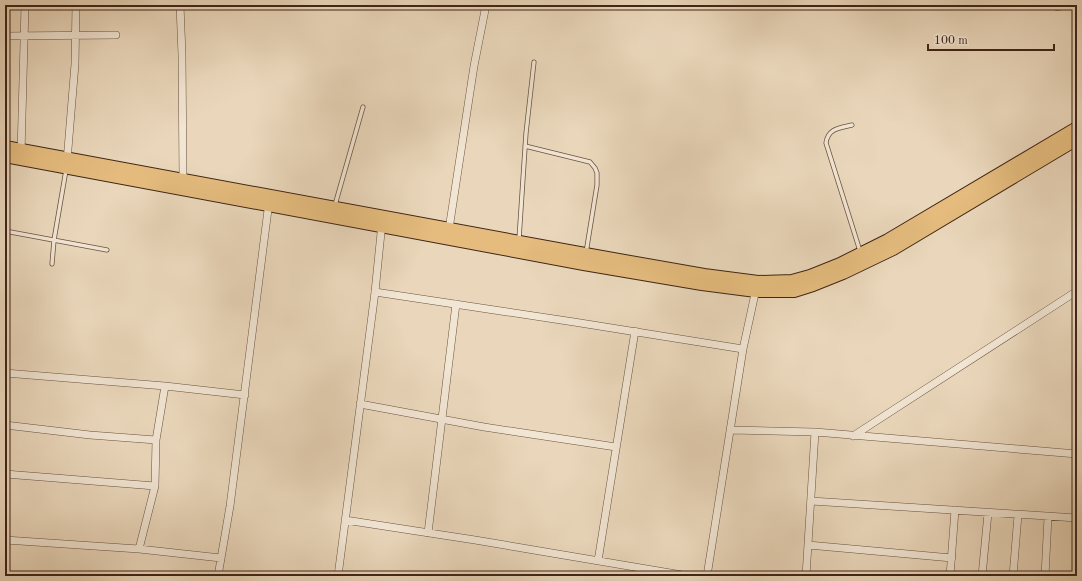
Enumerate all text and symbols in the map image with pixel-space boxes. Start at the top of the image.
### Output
scale bar [928,26,1054,52]
text: 100 m [934,35,968,47]

